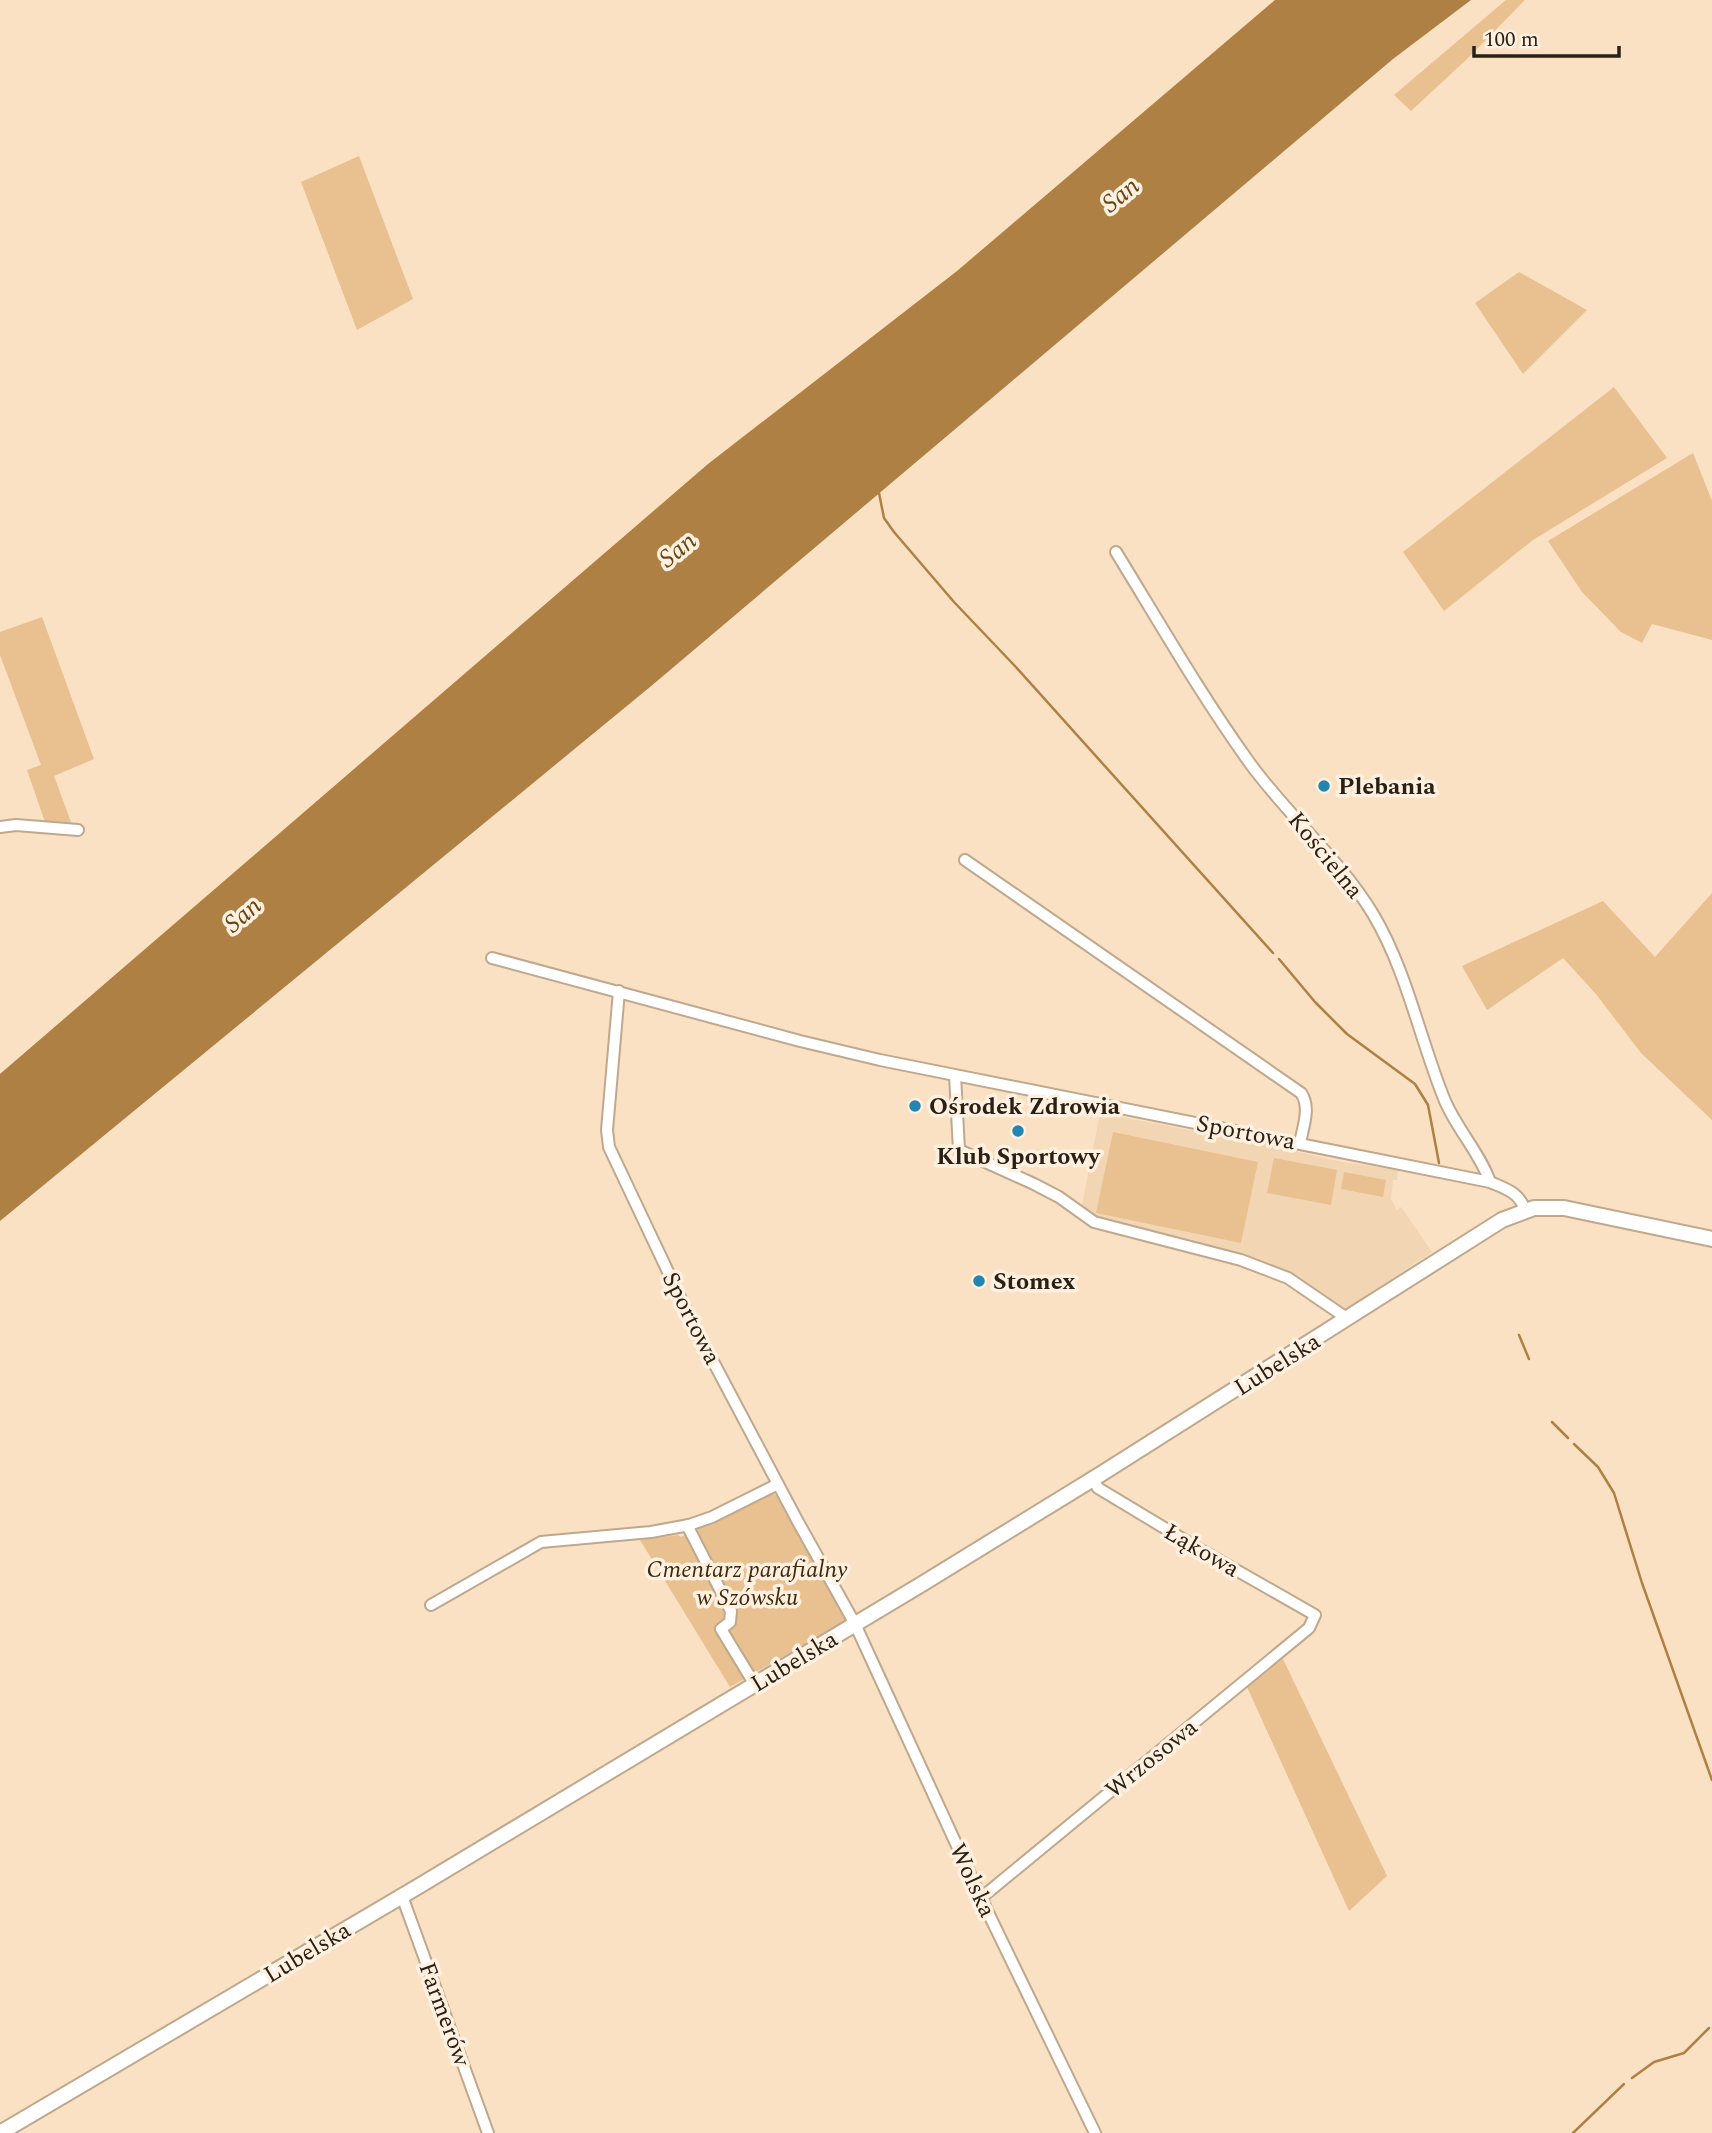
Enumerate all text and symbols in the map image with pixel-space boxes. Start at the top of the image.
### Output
scale bar [1474,14,1619,58]
text: 100 m [1484,24,1539,56]
water label: San [1093,167,1149,223]
water label: San [650,522,706,578]
place label: Plebania [1338,769,1436,805]
marker: Plebania [1316,778,1332,794]
street label: Kościelna [1279,804,1372,907]
water label: San [215,887,271,943]
place label: Ośrodek Zdrowia [929,1089,1121,1125]
marker: Ośrodek Zdrowia [907,1098,923,1114]
street label: Sportowa [1193,1106,1299,1160]
marker: Klub Sportowy [1010,1123,1026,1139]
place label: Klub Sportowy [936,1139,1101,1175]
place label: Stomex [993,1264,1076,1300]
street label: Sportowa [652,1266,730,1372]
marker: Stomex [971,1273,987,1289]
street label: Lubelska [1227,1324,1328,1406]
street label: Łąkowa [1157,1515,1246,1587]
park label: Cmentarz parafialny w Szówsku [647,1552,848,1616]
street label: Lubelska [744,1622,845,1702]
street label: Wrzosowa [1097,1710,1206,1807]
street label: Wolska [939,1837,1005,1924]
street label: Lubelska [257,1913,358,1993]
street label: Farmerów [409,1957,480,2072]

